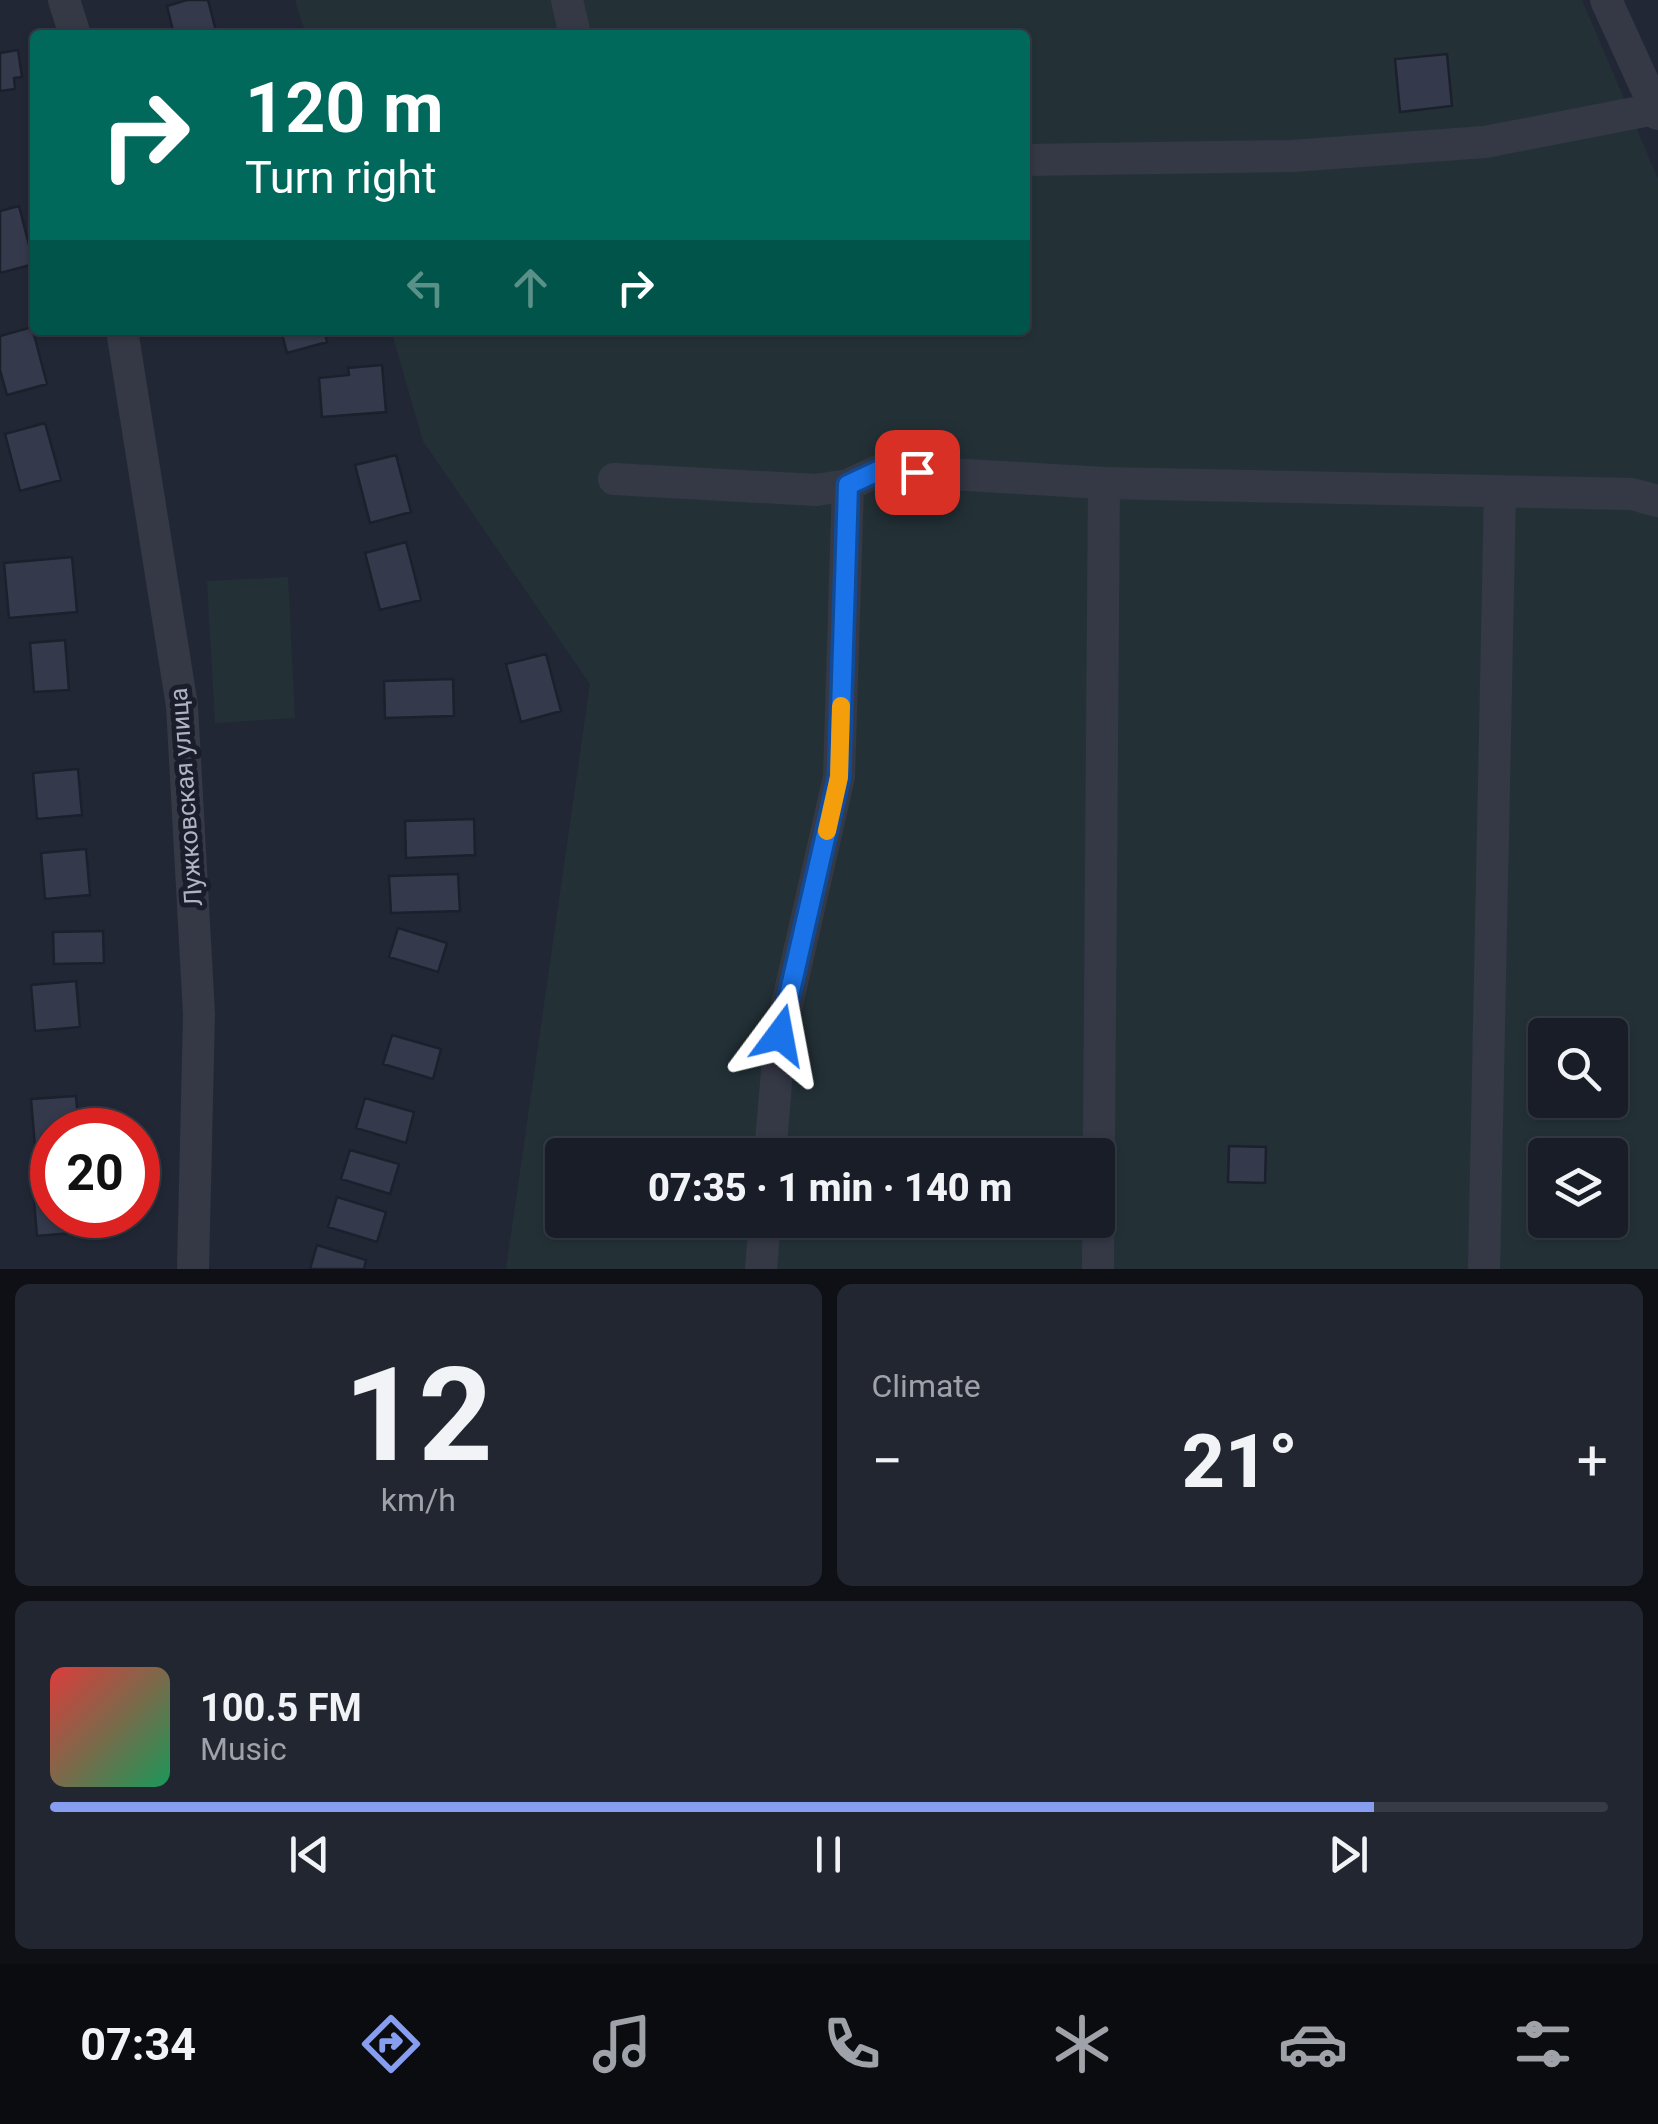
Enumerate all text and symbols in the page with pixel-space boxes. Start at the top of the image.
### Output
text: 120 m [245,67,444,149]
icon: right [80,70,210,200]
text: Turn right [245,151,437,204]
icon: left [398,260,453,315]
icon: ahead [503,260,558,315]
icon: right [608,260,663,315]
pin [875,430,960,515]
icon: arrive [890,445,945,500]
street label: Лужковская улица [164,687,208,907]
position arrow [728,983,832,1087]
map controls [1528,1018,1628,1238]
button: search [1528,1018,1628,1118]
speed limit sign: 20 [30,1108,160,1238]
button: layers [1528,1138,1628,1238]
text: 07:35 · 1 min · 140 m [648,1166,1012,1210]
text: 12 [344,1339,493,1492]
text: Climate [872,1367,981,1405]
text: 21° [1182,1417,1298,1505]
text: − [872,1429,903,1493]
text: + [1577,1429,1608,1493]
text: km/h [381,1481,456,1519]
text: 100.5 FM [200,1686,362,1730]
text: Music [200,1730,287,1768]
icon: previous [282,1827,337,1882]
icon: pause [801,1827,856,1882]
icon: next [1321,1827,1376,1882]
icon: directions [356,2009,426,2079]
icon: music [587,2009,657,2079]
icon: phone [817,2009,887,2079]
icon: climate [1047,2009,1117,2079]
icon: car [1278,2009,1348,2079]
icon: filters [1508,2009,1578,2079]
text: 07:34 [80,2018,196,2071]

